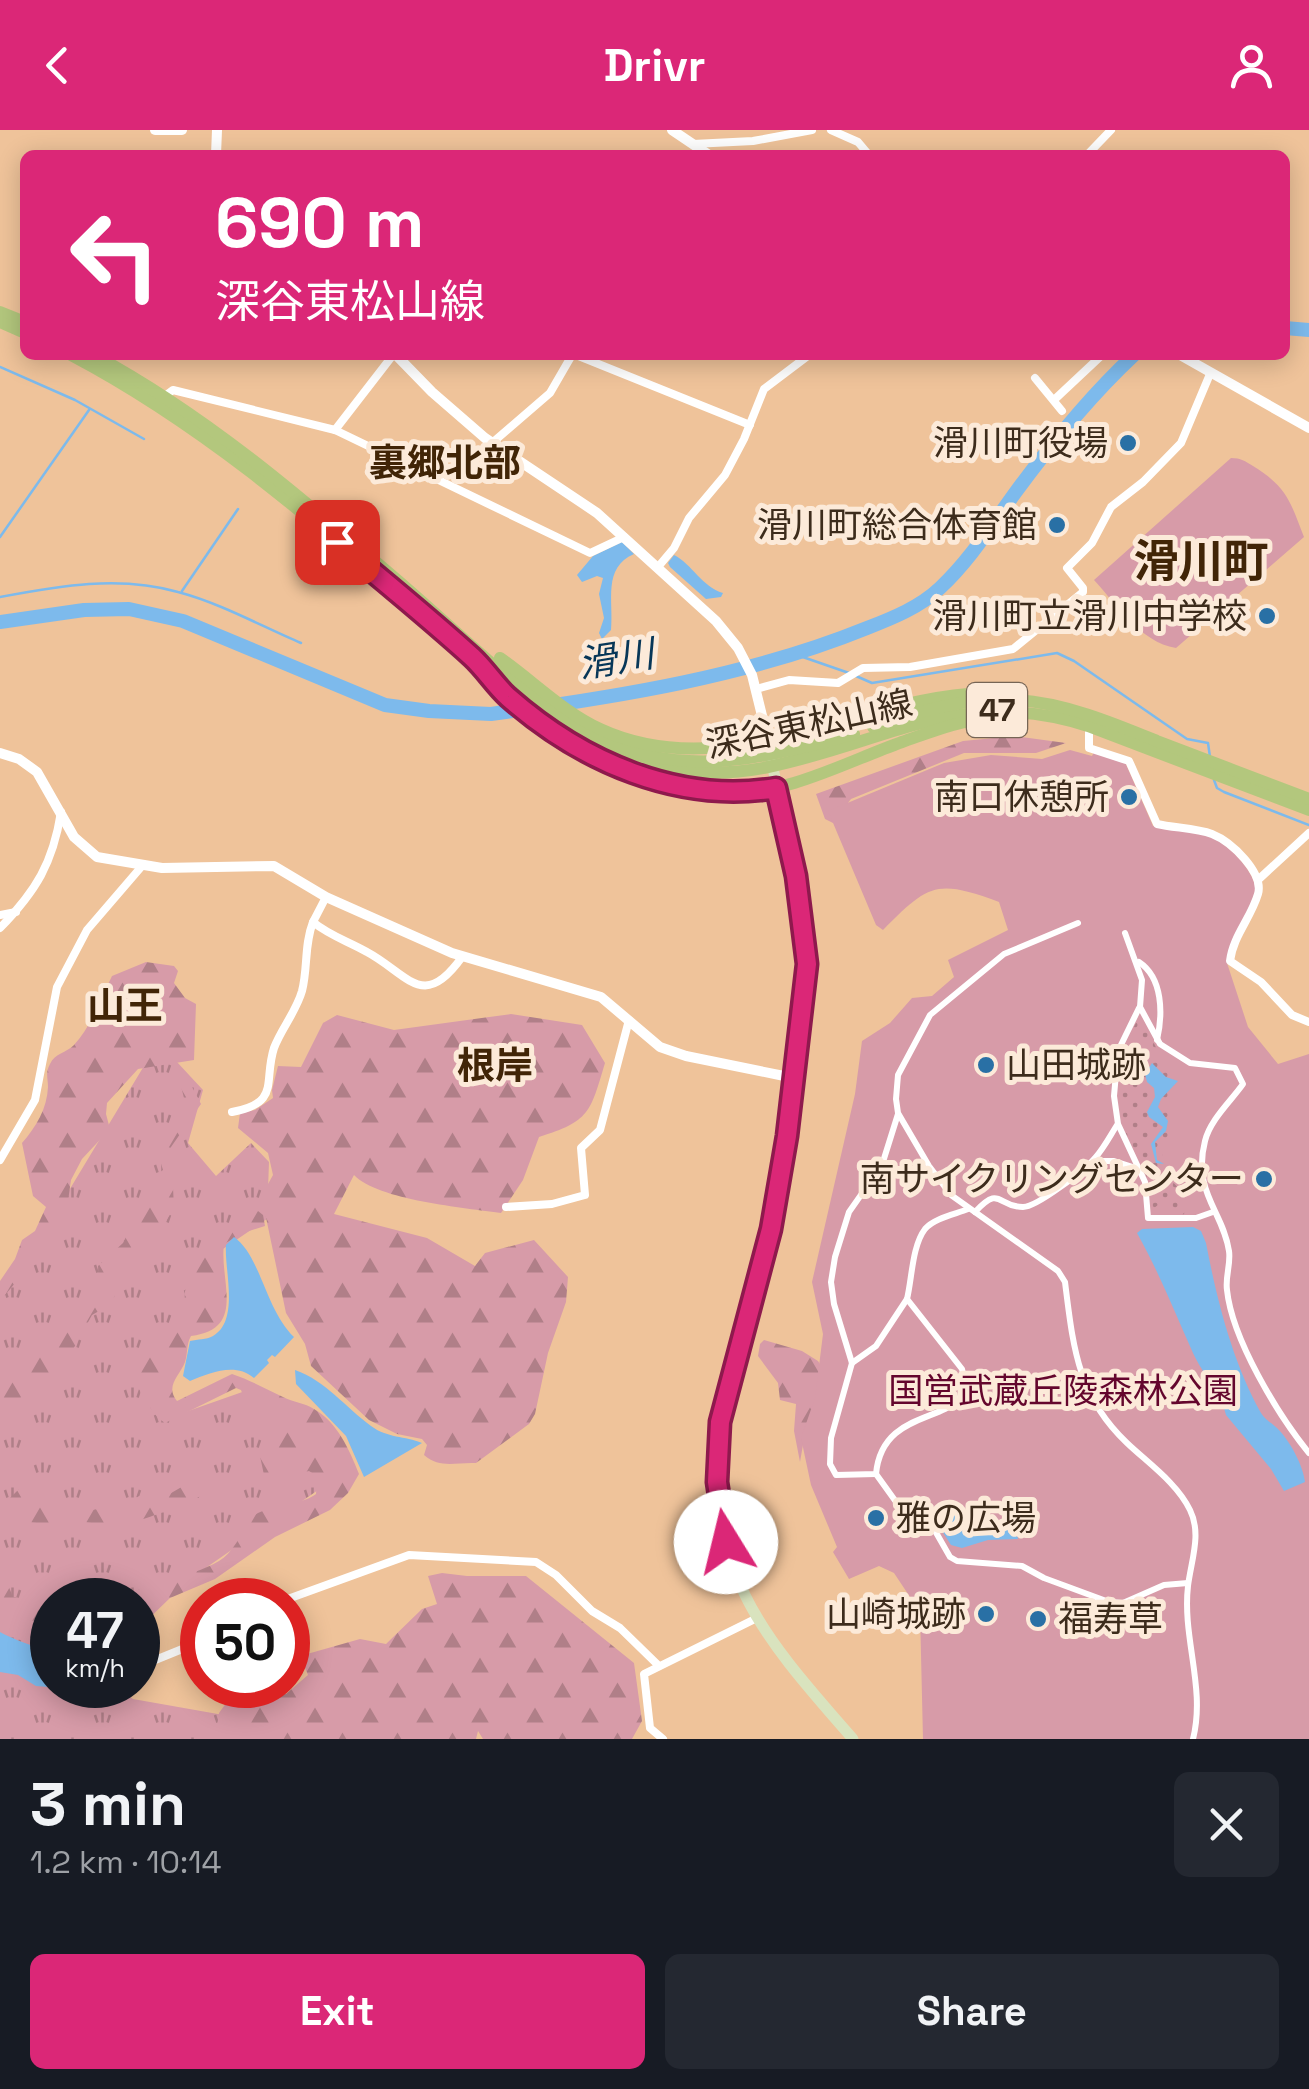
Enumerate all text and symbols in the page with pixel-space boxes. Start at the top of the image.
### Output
text: Drivr [603,37,706,94]
icon: back [30,38,85,93]
icon: person [1224,38,1279,93]
text: 690 m [215,178,424,267]
icon: left [50,190,180,320]
text: 深谷東松山線 [215,273,485,330]
place label: 滑川町役場 [933,421,1108,465]
marker: 滑川町役場 [1117,432,1139,454]
district label: 裏郷北部 [369,439,521,487]
pin [295,500,380,585]
place label: 滑川町総合体育館 [757,503,1037,547]
marker: 滑川町総合体育館 [1046,514,1068,536]
icon: arrive [310,515,365,570]
district label: 滑川町 [1133,533,1269,590]
place label: 滑川町立滑川中学校 [932,594,1247,638]
marker: 滑川町立滑川中学校 [1256,605,1278,627]
water label: 滑川 [575,629,661,689]
street label: 深谷東松山線 [702,681,916,767]
road number: 47 [967,683,1027,737]
place label: 南口休憩所 [934,775,1109,819]
marker: 南口休憩所 [1118,786,1140,808]
district label: 山王 [87,982,163,1030]
district label: 根岸 [457,1042,533,1090]
place label: 山田城跡 [1006,1043,1146,1087]
marker: 山田城跡 [975,1054,997,1076]
place label: 南サイクリングセンター [860,1157,1244,1201]
marker: 南サイクリングセンター [1253,1168,1275,1190]
park label: 国営武蔵丘陵森林公園 [888,1369,1238,1413]
position arrow [674,1490,778,1594]
place label: 雅の広場 [896,1496,1036,1540]
marker: 雅の広場 [865,1507,887,1529]
speed limit sign: 50 [180,1578,310,1708]
place label: 山崎城跡 [826,1592,966,1636]
place label: 福寿草 [1058,1597,1163,1641]
text: 47 [66,1599,124,1663]
marker: 山崎城跡 [975,1603,997,1625]
marker: 福寿草 [1027,1608,1049,1630]
text: km/h [65,1652,125,1684]
text: 3 min [30,1766,186,1843]
button: close [1174,1772,1279,1877]
text: 1.2 km · 10:14 [30,1842,222,1882]
button: Exit [30,1954,645,2069]
button: Share [665,1954,1279,2069]

